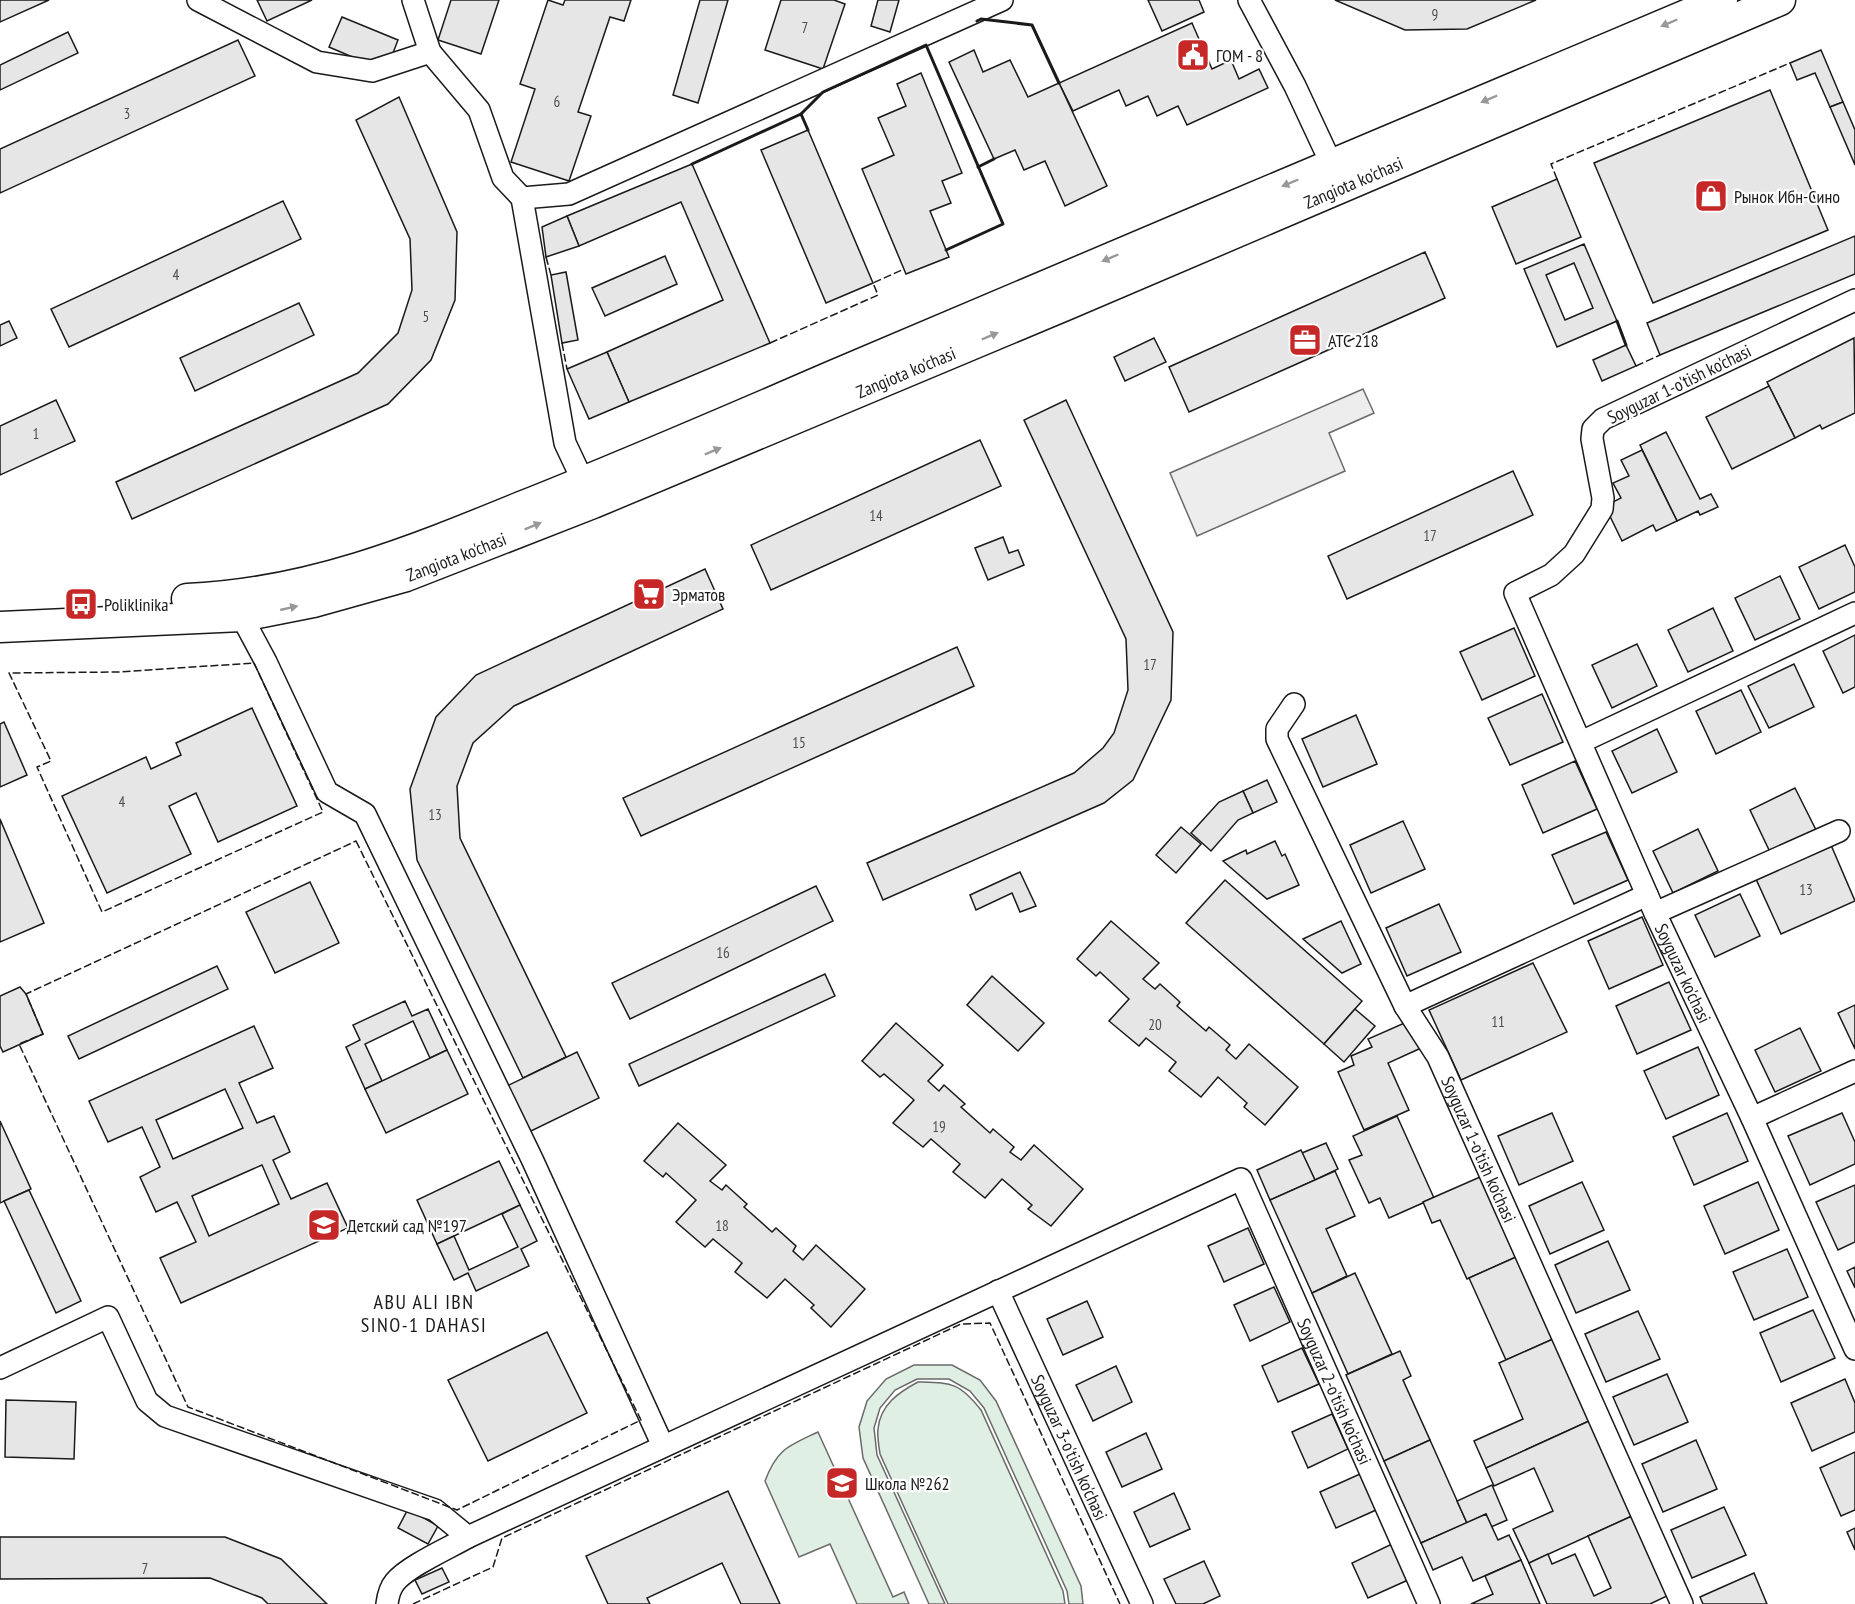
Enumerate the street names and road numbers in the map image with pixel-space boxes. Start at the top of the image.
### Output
street label: Zangiota ko'chasi [1300,151,1406,213]
street label: Soyguzar 1-o'tish ko'chasi [1603,339,1755,429]
street label: Zangiota ko'chasi [853,341,959,403]
street label: Zangiota ko'chasi [403,527,509,586]
street label: Soyguzar ko'chasi [1650,920,1717,1026]
street label: Soyguzar 1-o'tish ko'chasi [1437,1073,1522,1226]
street label: Soyguzar 2-o'tish ko'chasi [1293,1315,1377,1468]
street label: Soyguzar 3-o'tish ko'chasi [1027,1371,1113,1524]

